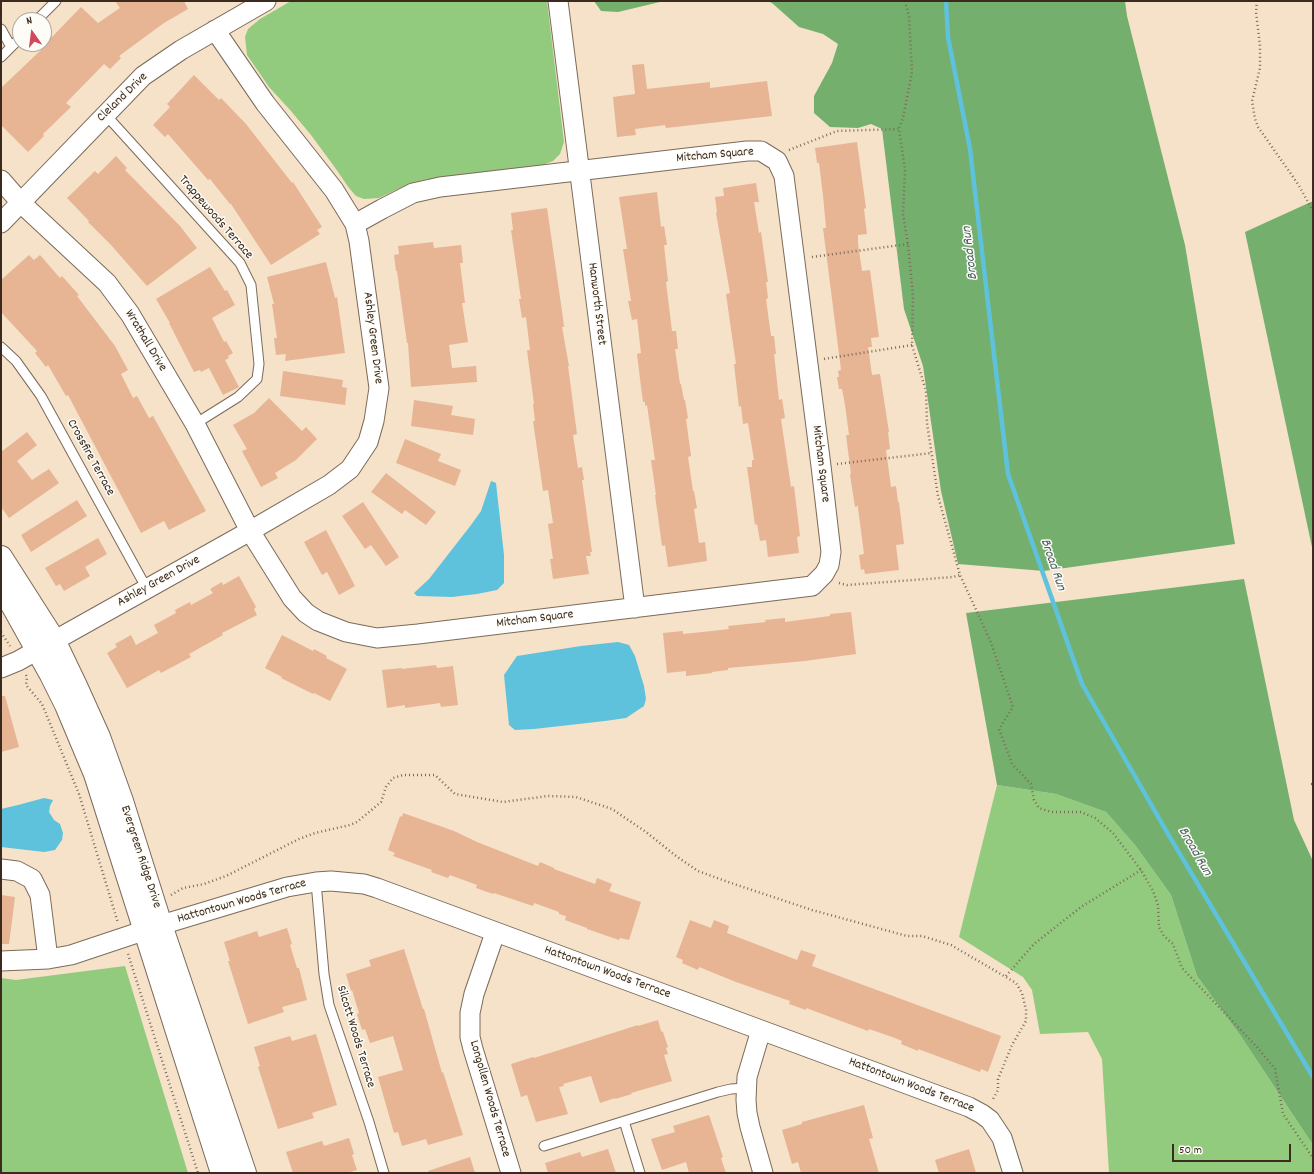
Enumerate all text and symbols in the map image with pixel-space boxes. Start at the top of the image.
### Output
north arrow [12,12,52,52]
text: N [25,13,34,30]
street label: Cleland Drive [94,70,152,126]
street label: Mitcham Square [676,145,754,167]
street label: Trappewoods Terrace [174,173,256,263]
water label: Broad Run [959,225,983,281]
street label: Hanworth Street [583,262,609,346]
street label: Ashley Green Drive [359,291,385,385]
street label: Wrathall Drive [120,307,170,375]
street label: Crossfire Terrace [63,417,117,499]
street label: Mitcham Square [808,424,832,504]
water label: Broad Run [1035,537,1069,593]
street label: Ashley Green Drive [115,553,203,611]
street label: Mitcham Square [495,608,575,632]
street label: Evergreen Ridge Drive [116,804,164,910]
water label: Broad Run [1173,825,1215,879]
street label: Hattontown Woods Terrace [176,876,308,928]
street label: Hattontown Woods Terrace [542,943,672,1003]
street label: Silcott Woods Terrace [332,984,378,1090]
street label: Longollen Woods Terrace [465,1039,513,1159]
street label: Hattontown Woods Terrace [846,1055,976,1117]
scale bar [1174,1136,1293,1162]
text: 50 m [1179,1142,1202,1159]

